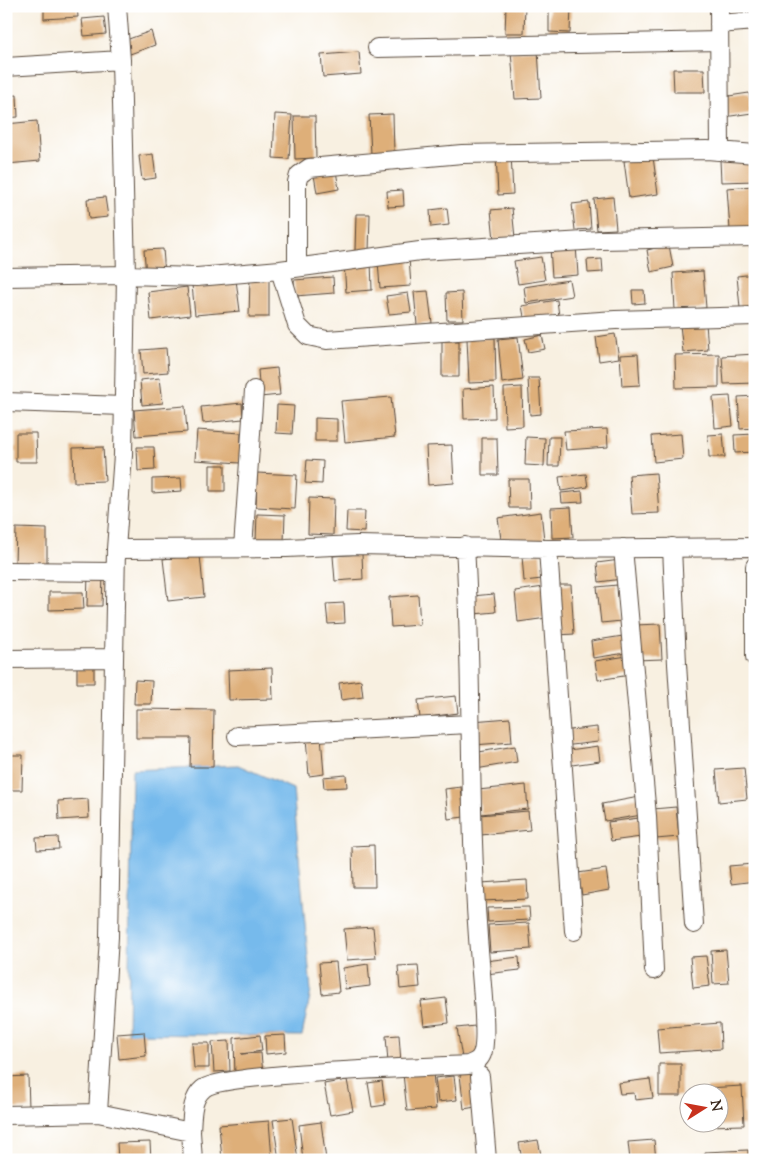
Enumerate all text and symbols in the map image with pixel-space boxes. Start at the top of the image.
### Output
north arrow [678,1084,728,1134]
text: N [704,1099,726,1113]

